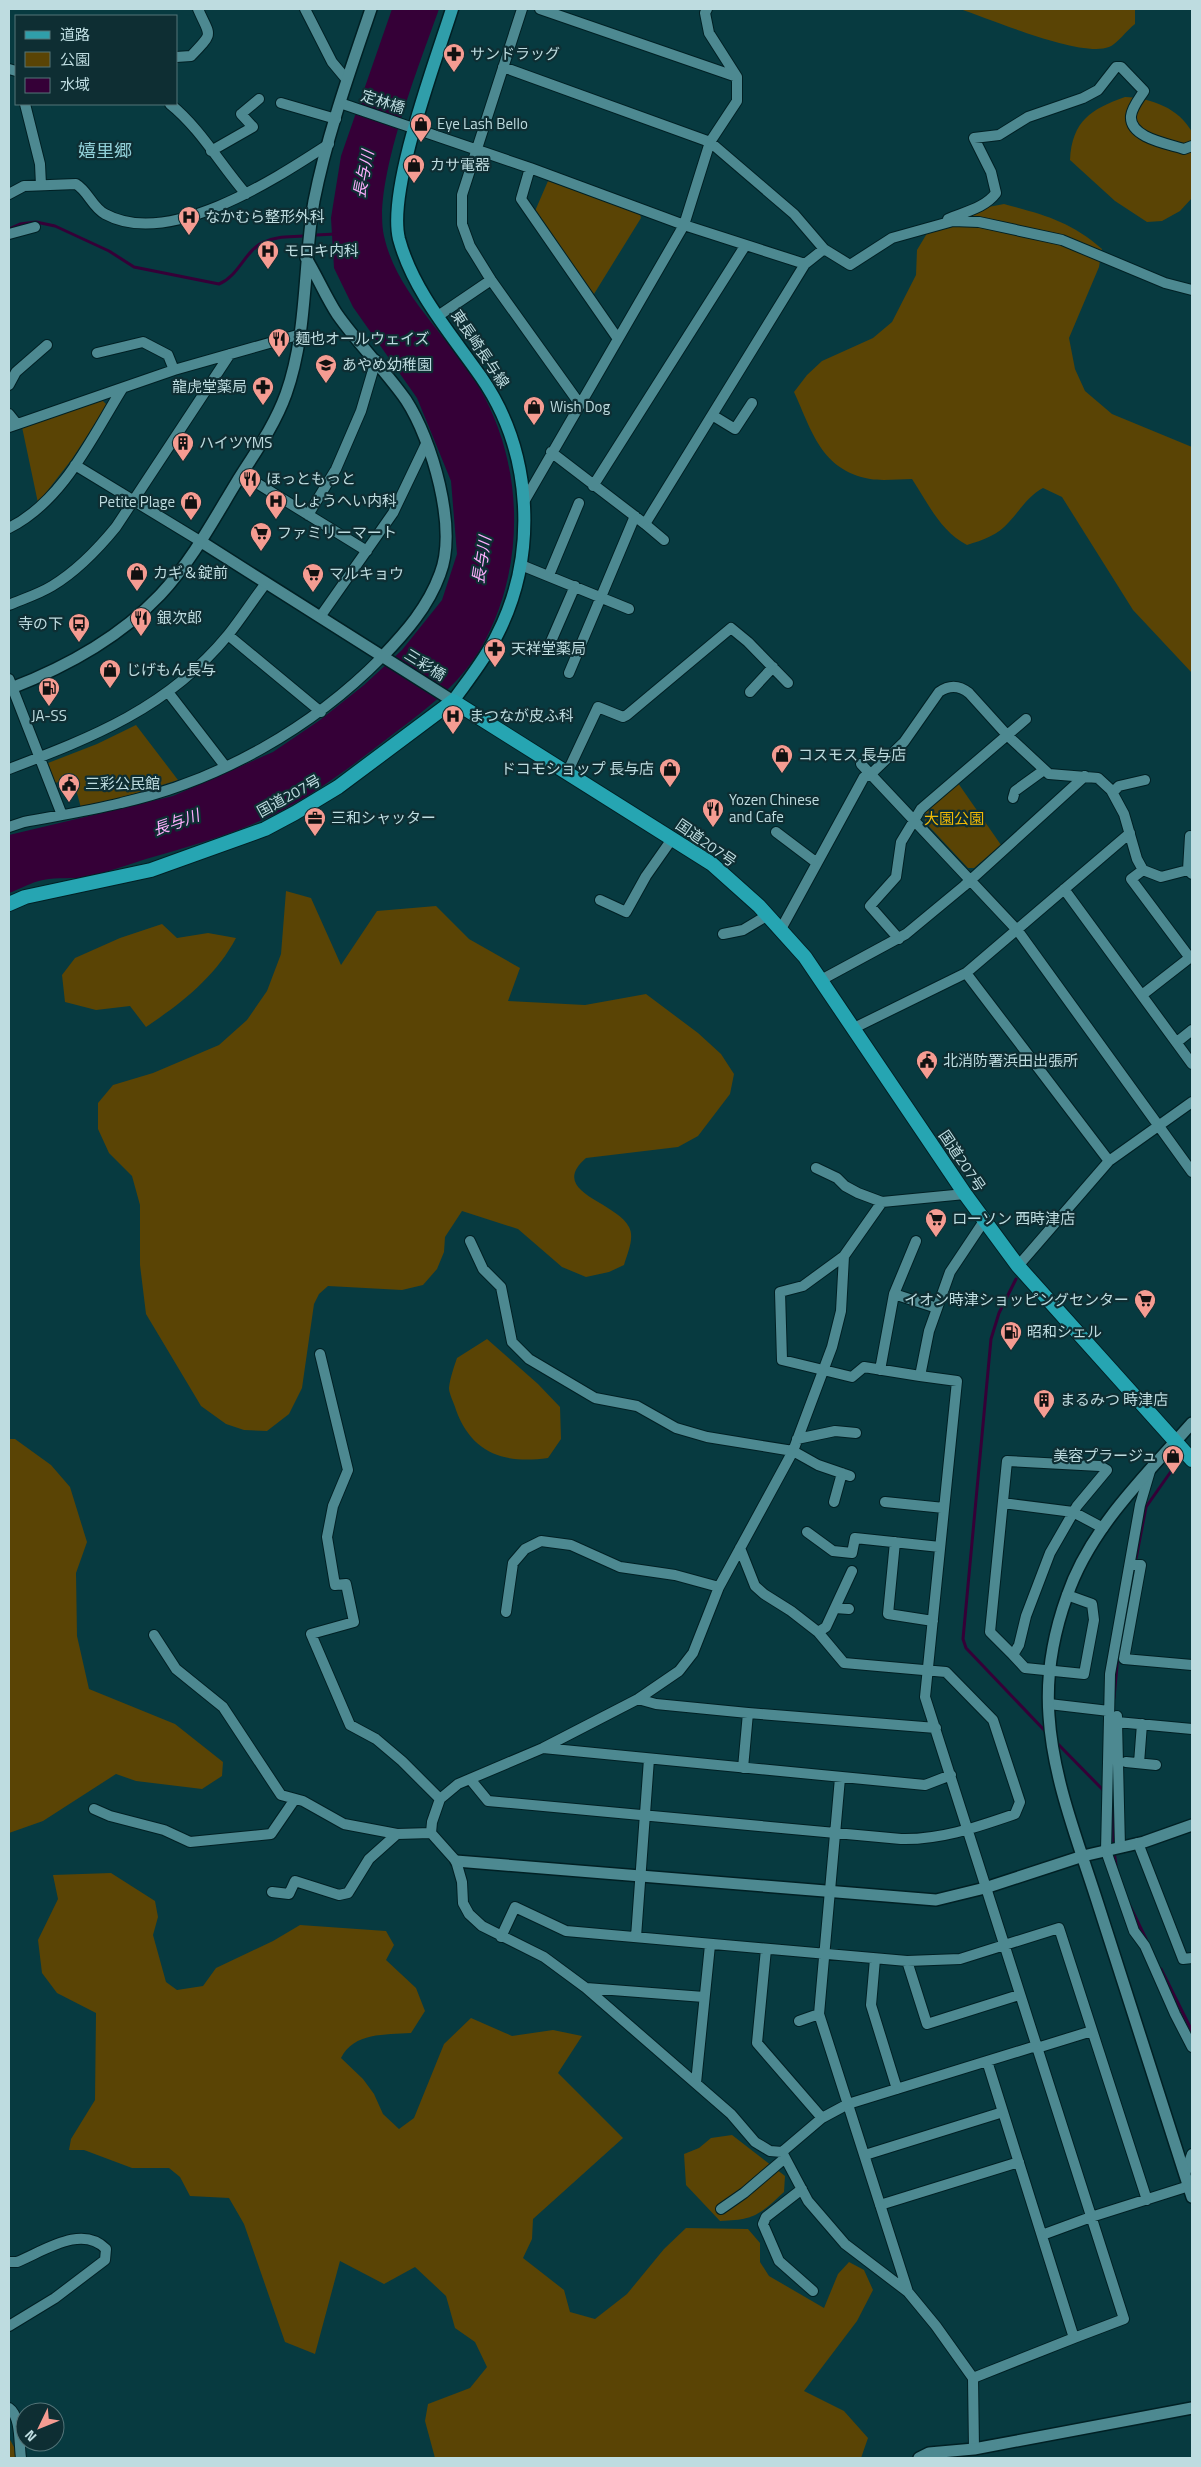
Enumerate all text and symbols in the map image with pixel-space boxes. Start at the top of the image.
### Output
legend [15,15,178,105]
text: 道路 [60,23,90,46]
pharmacy icon: サンドラッグ [442,42,466,73]
place label: サンドラッグ [470,42,560,65]
text: 公園 [60,48,90,71]
text: 水域 [60,73,90,96]
street label: 定林橋 [358,84,408,119]
shop icon: Eye Lash Bello [409,112,433,143]
place label: Eye Lash Bello [437,112,528,135]
district label: 嬉里郷 [78,137,132,164]
water label: 長与川 [347,146,380,200]
shop icon: カサ電器 [402,153,426,184]
place label: カサ電器 [430,153,490,176]
hospital icon: なかむら整形外科 [177,205,201,236]
place label: なかむら整形外科 [205,205,325,228]
hospital icon: モロキ内科 [256,239,280,270]
place label: モロキ内科 [284,239,359,262]
street label: 東長崎長与線 [446,305,515,392]
restaurant icon: 麺也オールウェイズ [267,327,291,358]
place label: 麺也オールウェイズ [295,327,430,350]
school or university icon: あやめ幼稚園 [314,353,338,384]
place label: あやめ幼稚園 [342,353,432,376]
place label: 龍虎堂薬局 [172,375,247,398]
pharmacy icon: 龍虎堂薬局 [251,375,275,406]
shop icon: Wish Dog [522,395,546,426]
place label: Wish Dog [550,395,611,418]
building icon: ハイツYMS [171,431,195,462]
place label: ハイツYMS [199,431,273,454]
restaurant icon: ほっともっと [238,467,262,498]
place label: ほっともっと [266,467,356,490]
hospital icon: しょうへい内科 [264,489,288,520]
place label: しょうへい内科 [292,489,397,512]
place label: Petite Plage [99,490,175,513]
shop icon: Petite Plage [179,490,203,521]
supermarket icon: ファミリーマート [249,521,273,552]
place label: ファミリーマート [277,521,397,544]
water label: 長与川 [465,532,497,586]
shop icon: カギ＆錠前 [125,561,149,592]
place label: カギ＆錠前 [153,561,228,584]
supermarket icon: マルキョウ [301,562,325,593]
place label: マルキョウ [329,562,404,585]
restaurant icon: 銀次郎 [129,606,153,637]
place label: 銀次郎 [157,606,202,629]
place label: 寺の下 [18,612,63,635]
bus stop icon: 寺の下 [67,612,91,643]
pharmacy icon: 天祥堂薬局 [483,637,507,668]
place label: 天祥堂薬局 [511,637,586,660]
street label: 三彩橋 [400,643,450,686]
shop icon: じげもん長与 [98,658,122,689]
place label: じげもん長与 [126,658,216,681]
fuel station icon: JA-SS [37,676,61,707]
place label: JA-SS [31,704,67,727]
hospital icon: まつなが皮ふ科 [441,704,465,735]
place label: まつなが皮ふ科 [469,704,574,727]
shop icon: コスモス 長与店 [770,743,794,774]
place label: コスモス 長与店 [798,743,906,766]
place label: ドコモショップ 長与店 [501,757,654,780]
shop icon: ドコモショップ 長与店 [658,757,682,788]
street label: 国道207号 [252,768,325,823]
public building icon: 三彩公民館 [57,772,81,803]
place label: 三彩公民館 [85,772,160,795]
place label: Yozen Chinese and Cafe [729,788,819,828]
restaurant icon: Yozen Chinese and Cafe [701,797,725,828]
water label: 長与川 [149,802,204,841]
office icon: 三和シャッター [303,806,327,837]
place label: 三和シャッター [331,806,436,829]
park label: 大園公園 [924,807,984,830]
street label: 国道207号 [671,813,742,872]
public building icon: 北消防署浜田出張所 [915,1049,939,1080]
place label: 北消防署浜田出張所 [943,1049,1078,1072]
street label: 国道207号 [933,1125,992,1196]
supermarket icon: ローソン 西時津店 [924,1207,948,1238]
place label: ローソン 西時津店 [952,1207,1075,1230]
place label: イオン時津ショッピングセンター [904,1288,1129,1311]
supermarket icon: イオン時津ショッピングセンター [1133,1288,1157,1319]
fuel station icon: 昭和シェル [999,1320,1023,1351]
place label: 昭和シェル [1027,1320,1102,1343]
building icon: まるみつ 時津店 [1032,1388,1056,1419]
place label: まるみつ 時津店 [1060,1388,1168,1411]
place label: 美容プラージュ [1053,1444,1157,1467]
shop icon: 美容プラージュ [1161,1444,1185,1475]
north arrow [15,2402,65,2452]
text: N [19,2425,41,2447]

